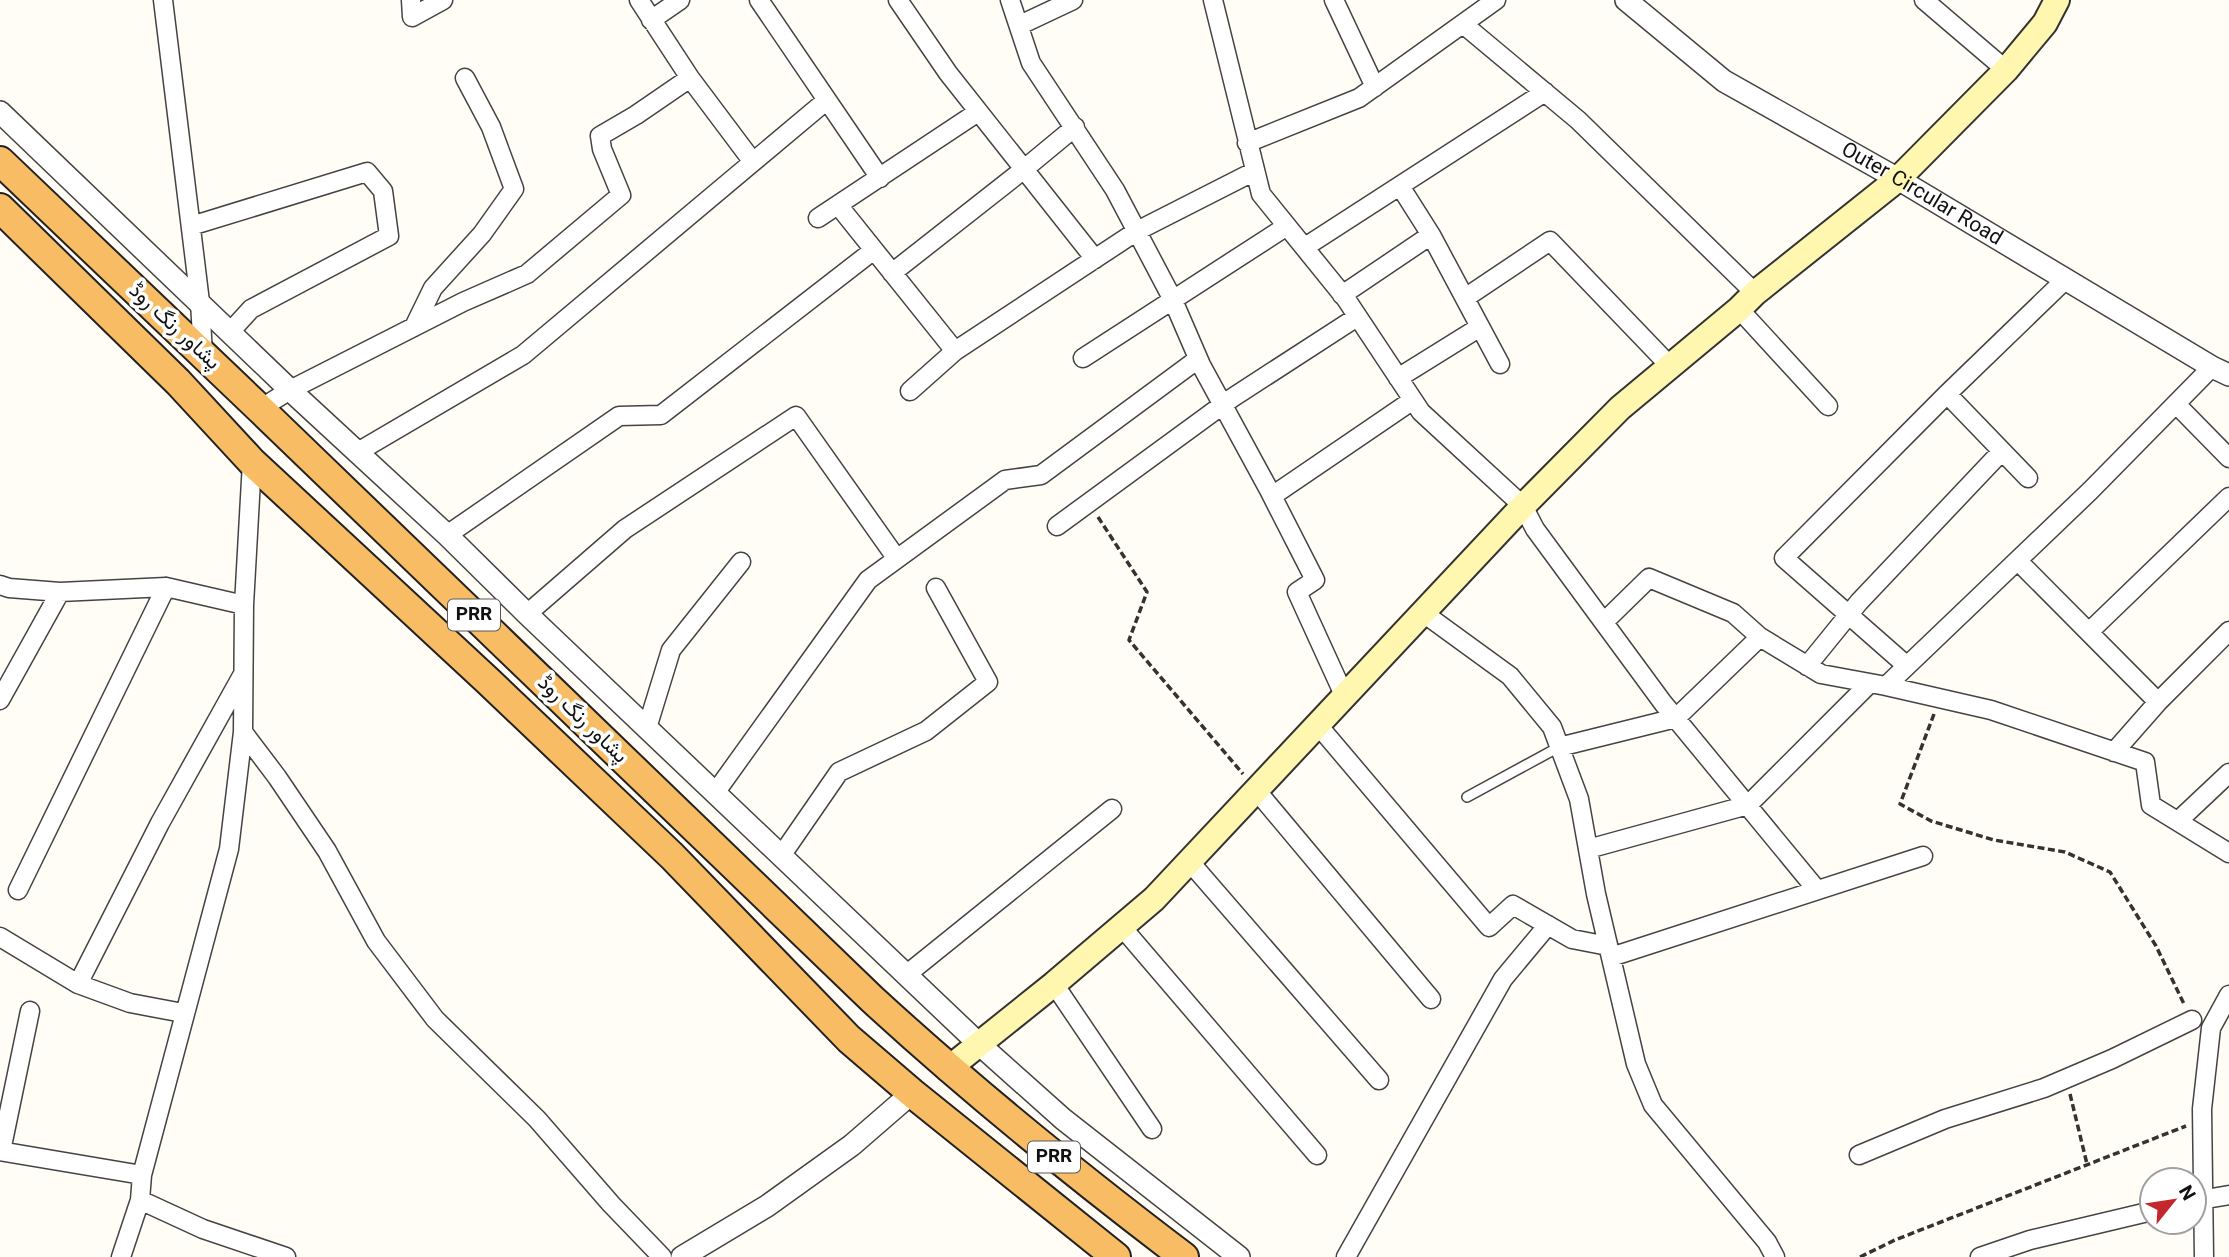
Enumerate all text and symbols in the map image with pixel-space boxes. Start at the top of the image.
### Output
street label: Outer Circular Road [1835,134,2009,255]
street label: پشاور رنگ روڈ [121,276,227,378]
road number: PRR [448,600,500,630]
street label: پشاور رنگ روڈ [529,668,635,772]
road number: PRR [1028,1142,1080,1172]
north arrow [2138,1166,2208,1236]
text: N [2170,1181,2201,1207]

